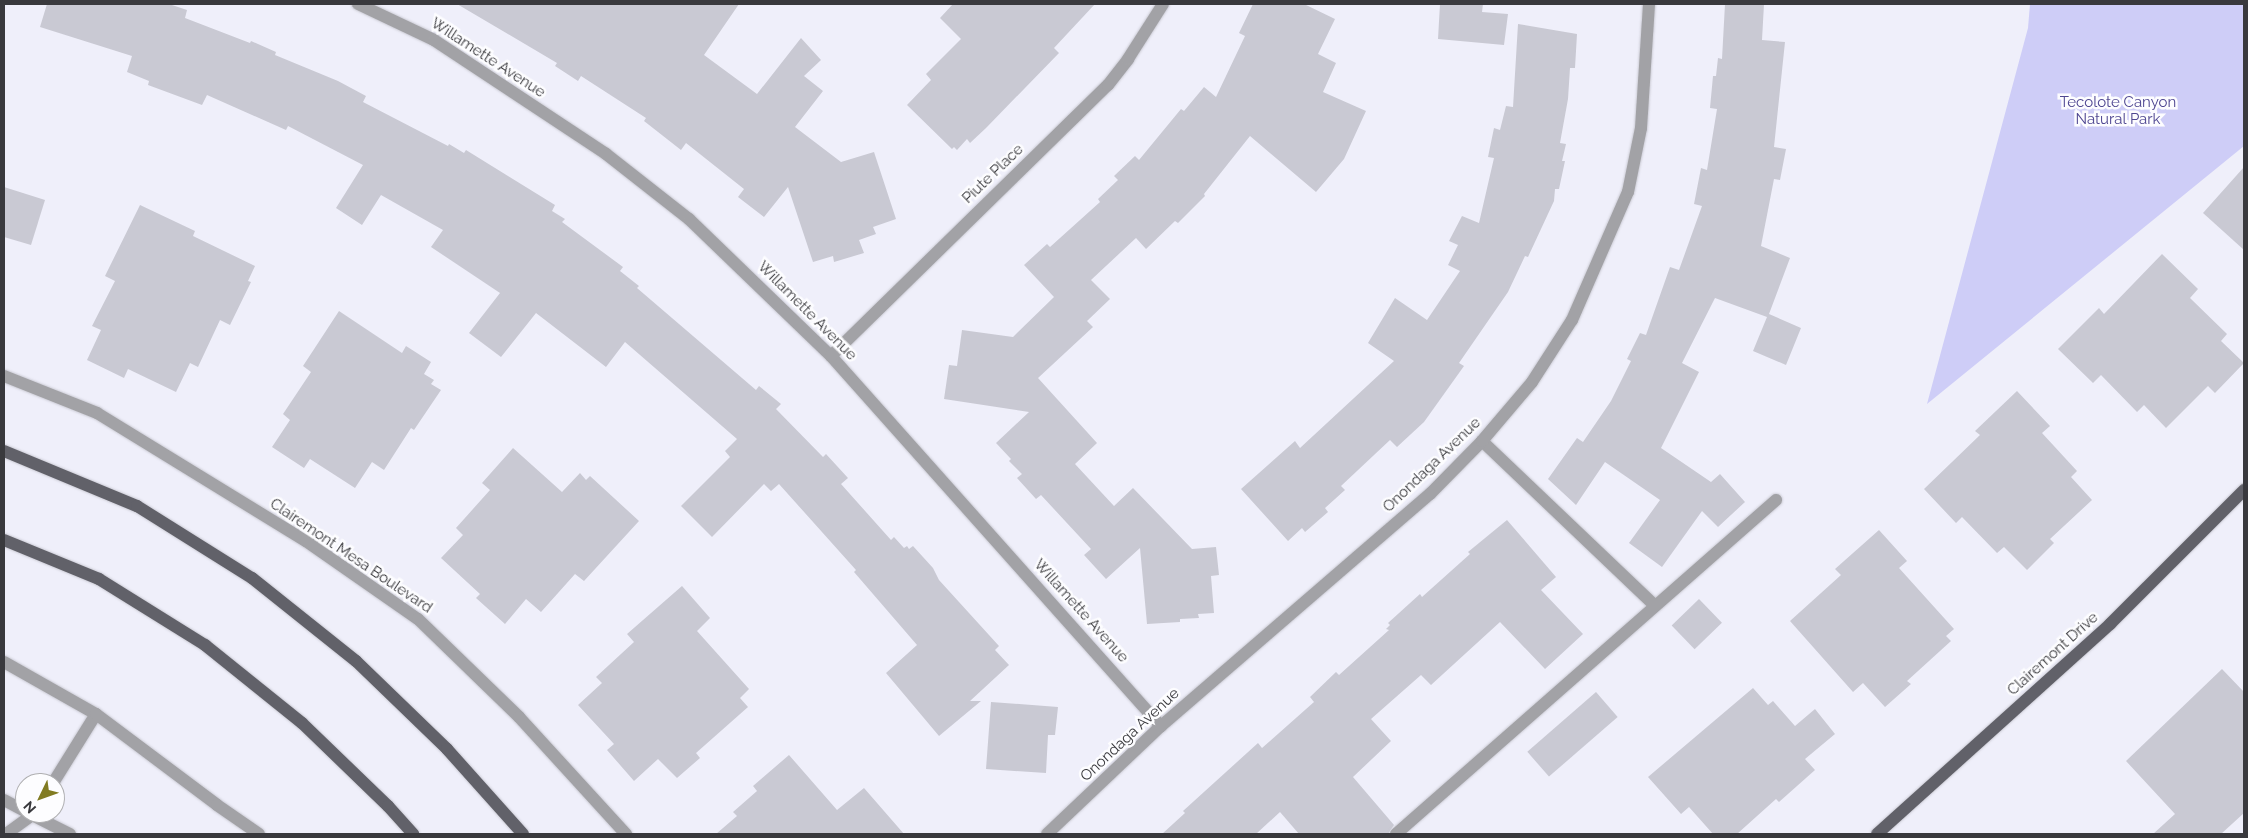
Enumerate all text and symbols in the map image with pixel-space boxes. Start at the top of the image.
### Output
street label: Willamette Avenue [427,14,549,102]
park label: Tecolote Canyon Natural Park [2060,93,2176,128]
street label: Piute Place [959,141,1027,207]
street label: Willamette Avenue [754,258,860,364]
street label: Onondaga Avenue [1379,414,1485,516]
street label: Clairemont Mesa Boulevard [266,495,436,617]
street label: Willamette Avenue [1030,556,1132,666]
street label: Clairemont Drive [2004,609,2102,699]
street label: Onondaga Avenue [1077,684,1183,786]
north arrow [15,773,65,823]
text: N [20,798,39,817]

